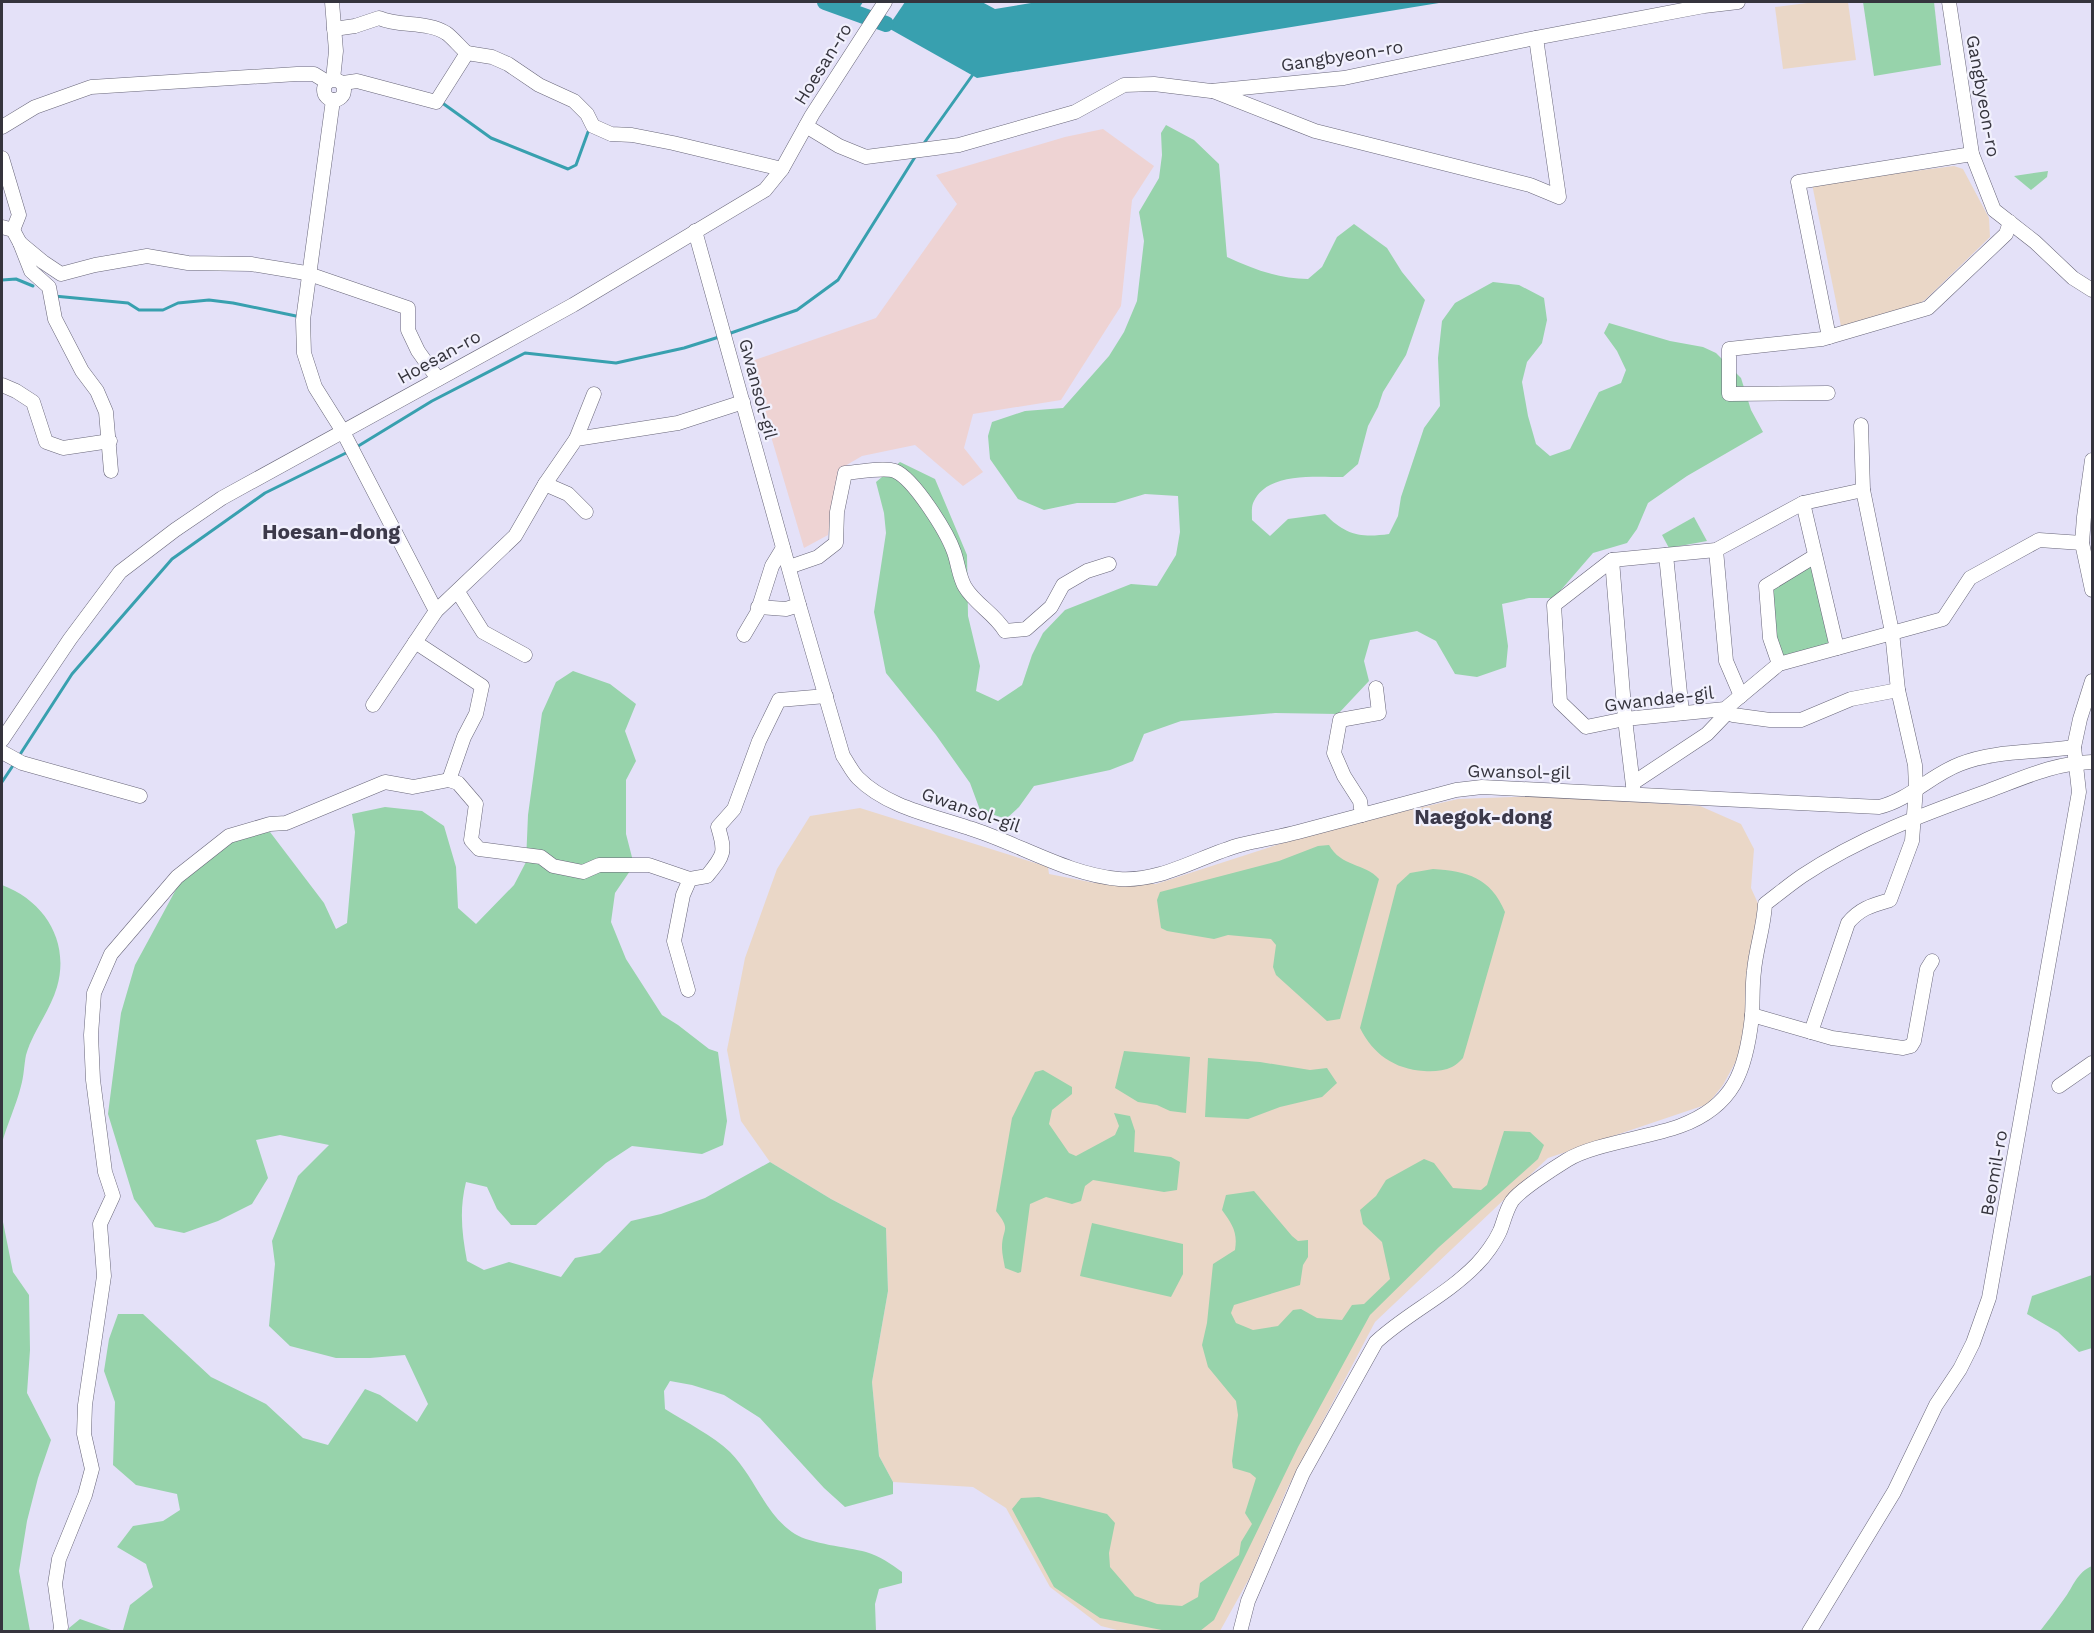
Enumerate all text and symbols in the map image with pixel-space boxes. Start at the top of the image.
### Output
street label: Hoesan-ro [789,19,856,108]
street label: Gangbyeon-ro [1962,33,2005,159]
street label: Gangbyeon-ro [1279,35,1405,76]
street label: Hoesan-ro [393,325,484,388]
street label: Gwansol-gil [735,336,782,442]
district label: Hoesan-dong [262,519,400,544]
street label: Gwandae-gil [1603,681,1715,716]
street label: Gwansol-gil [1467,760,1571,783]
street label: Gwansol-gil [919,783,1024,836]
district label: Naegok-dong [1414,804,1552,829]
street label: Beomil-ro [1976,1128,2011,1217]

